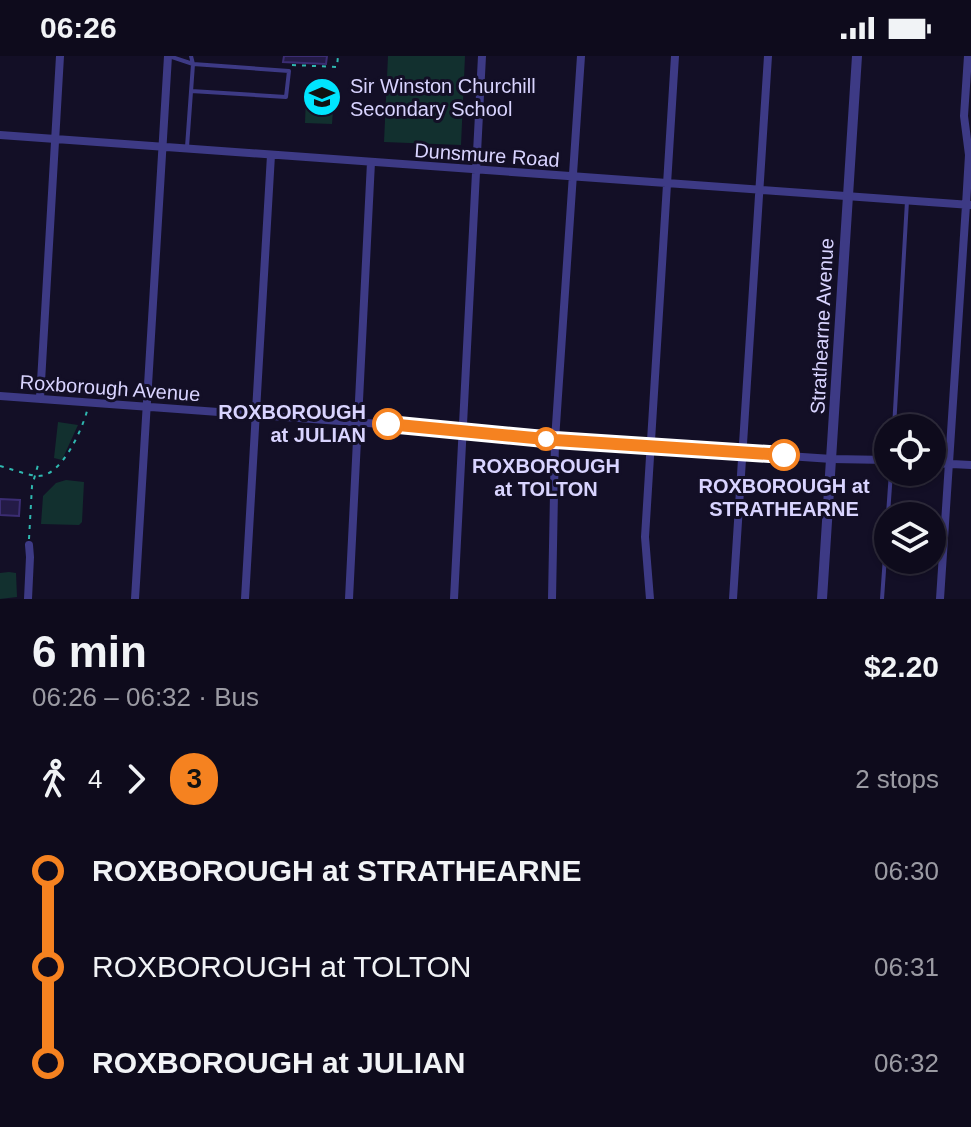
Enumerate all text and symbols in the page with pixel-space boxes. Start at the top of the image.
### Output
text: 06:26 [40,11,117,44]
place label: Sir Winston Churchill Secondary School [350,75,536,120]
school or university icon: Sir Winston Churchill Secondary School [301,76,343,118]
street label: Dunsmure Road [414,139,560,171]
street label: Strathearne Avenue [806,237,838,415]
street label: Roxborough Avenue [19,371,201,405]
place label: ROXBOROUGH at JULIAN [218,401,366,446]
marker: ROXBOROUGH at JULIAN [373,409,403,439]
map controls [874,414,946,574]
button: locate [874,414,946,486]
marker: ROXBOROUGH at TOLTON [535,428,557,450]
marker: ROXBOROUGH at STRATHEARNE [769,440,799,470]
place label: ROXBOROUGH at TOLTON [472,455,620,500]
place label: ROXBOROUGH at STRATHEARNE [698,475,870,520]
button: layers [874,502,946,574]
text: 6 min [32,627,147,676]
text: $2.20 [864,650,939,683]
text: 06:26 – 06:32 · Bus [32,682,259,712]
icon: walk [32,757,76,801]
icon: forward [114,757,158,801]
text: 3 [186,763,202,794]
text: 4 [88,764,102,794]
text: 2 stops [855,764,939,794]
text: ROXBOROUGH at STRATHEARNE [92,854,581,887]
text: 06:30 [874,856,939,886]
text: ROXBOROUGH at TOLTON [92,950,472,983]
text: 06:31 [874,952,939,982]
text: ROXBOROUGH at JULIAN [92,1046,465,1079]
text: 06:32 [874,1048,939,1078]

